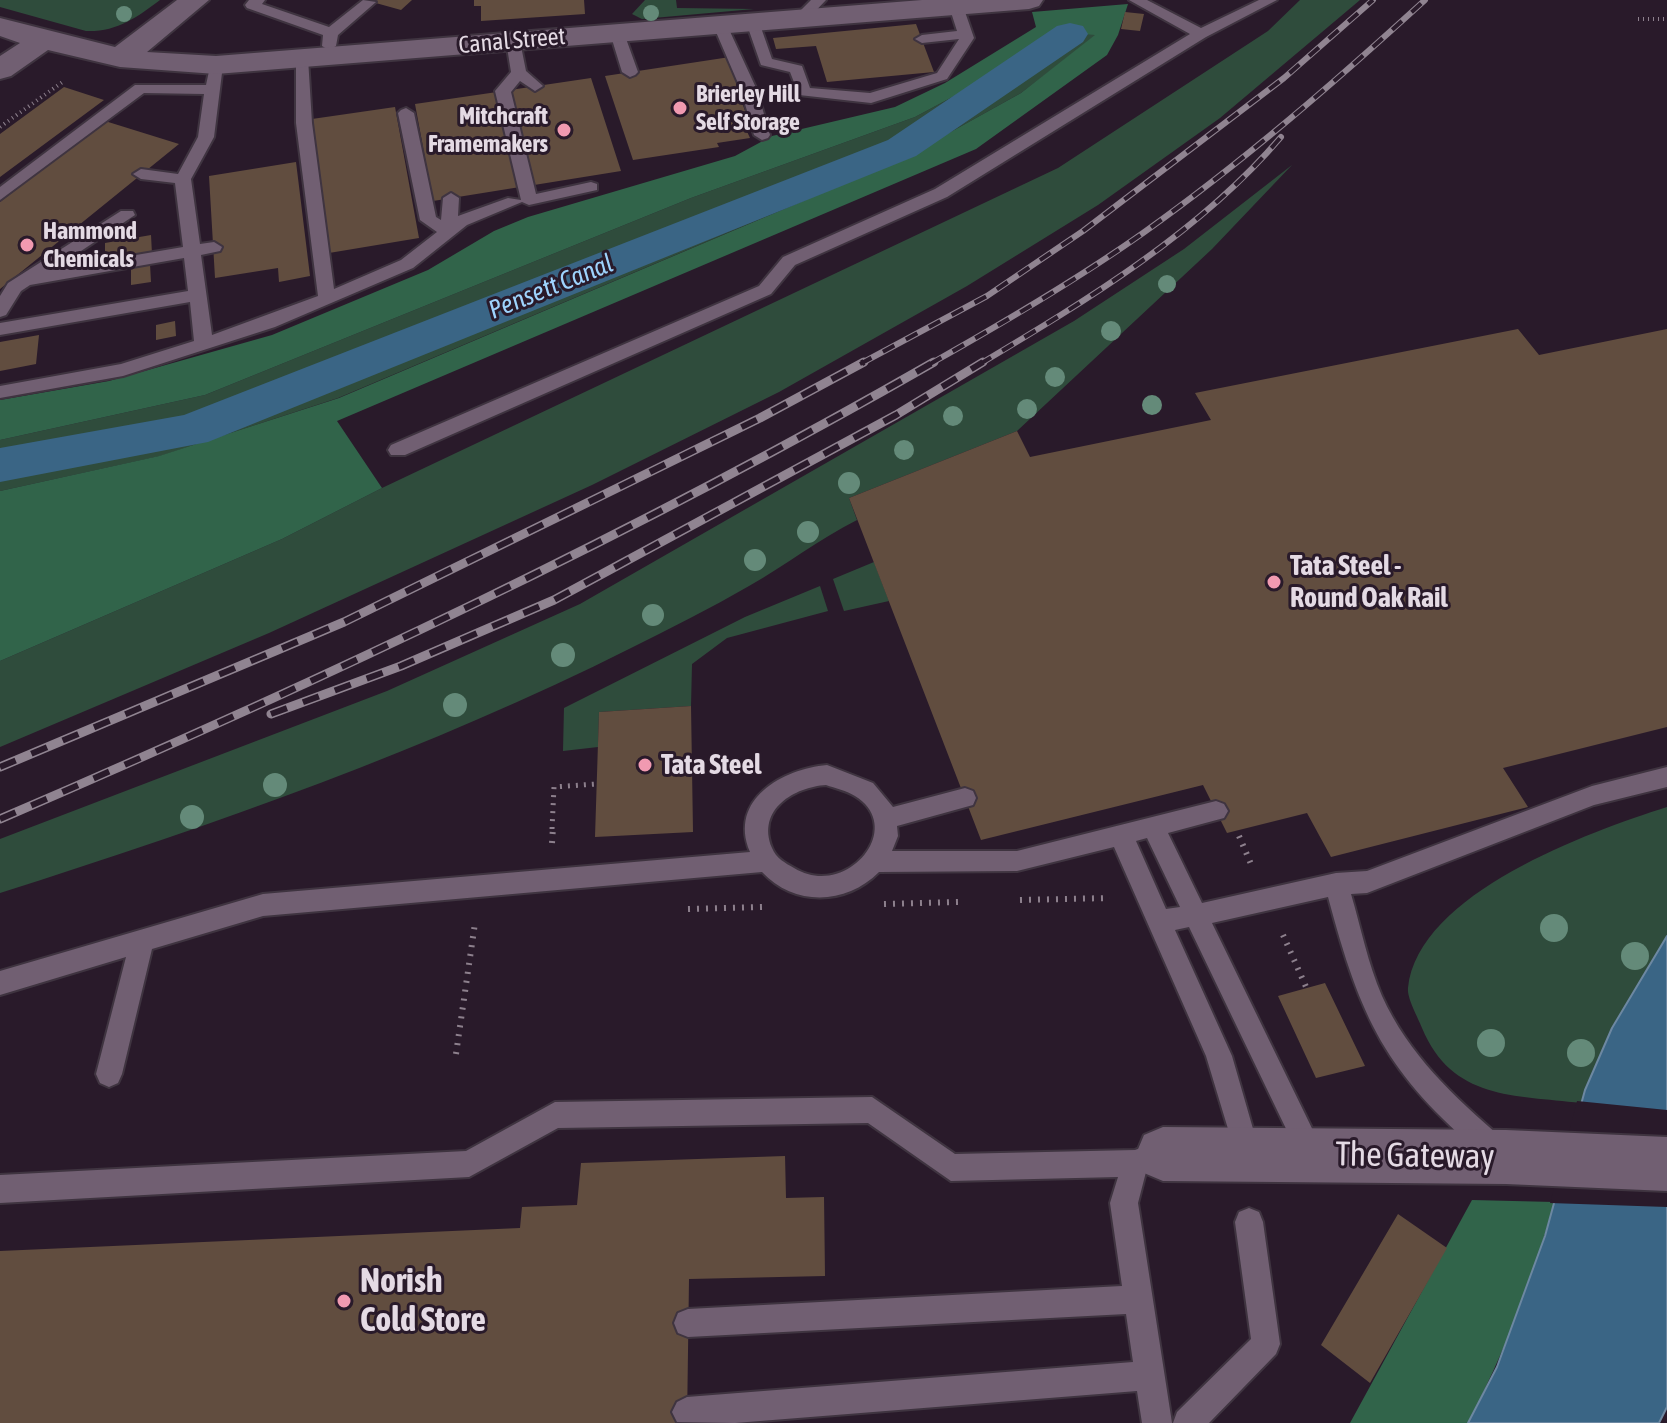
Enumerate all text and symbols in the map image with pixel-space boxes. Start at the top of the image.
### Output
street label: Canal Street [457,22,567,60]
place label: Brierley Hill Self Storage [696,80,800,136]
marker: Brierley Hill Self Storage [671,99,689,117]
place label: Mitchcraft Framemakers [428,102,548,158]
marker: Mitchcraft Framemakers [555,121,573,139]
place label: Hammond Chemicals [43,217,137,273]
marker: Hammond Chemicals [18,236,36,254]
water label: Pensett Canal [484,248,618,326]
place label: Tata Steel - Round Oak Rail [1290,549,1448,615]
marker: Tata Steel - Round Oak Rail [1265,573,1283,591]
place label: Tata Steel [661,748,762,782]
marker: Tata Steel [636,756,654,774]
street label: The Gateway [1335,1134,1495,1178]
place label: Norish Cold Store [360,1261,486,1340]
marker: Norish Cold Store [335,1292,353,1310]

